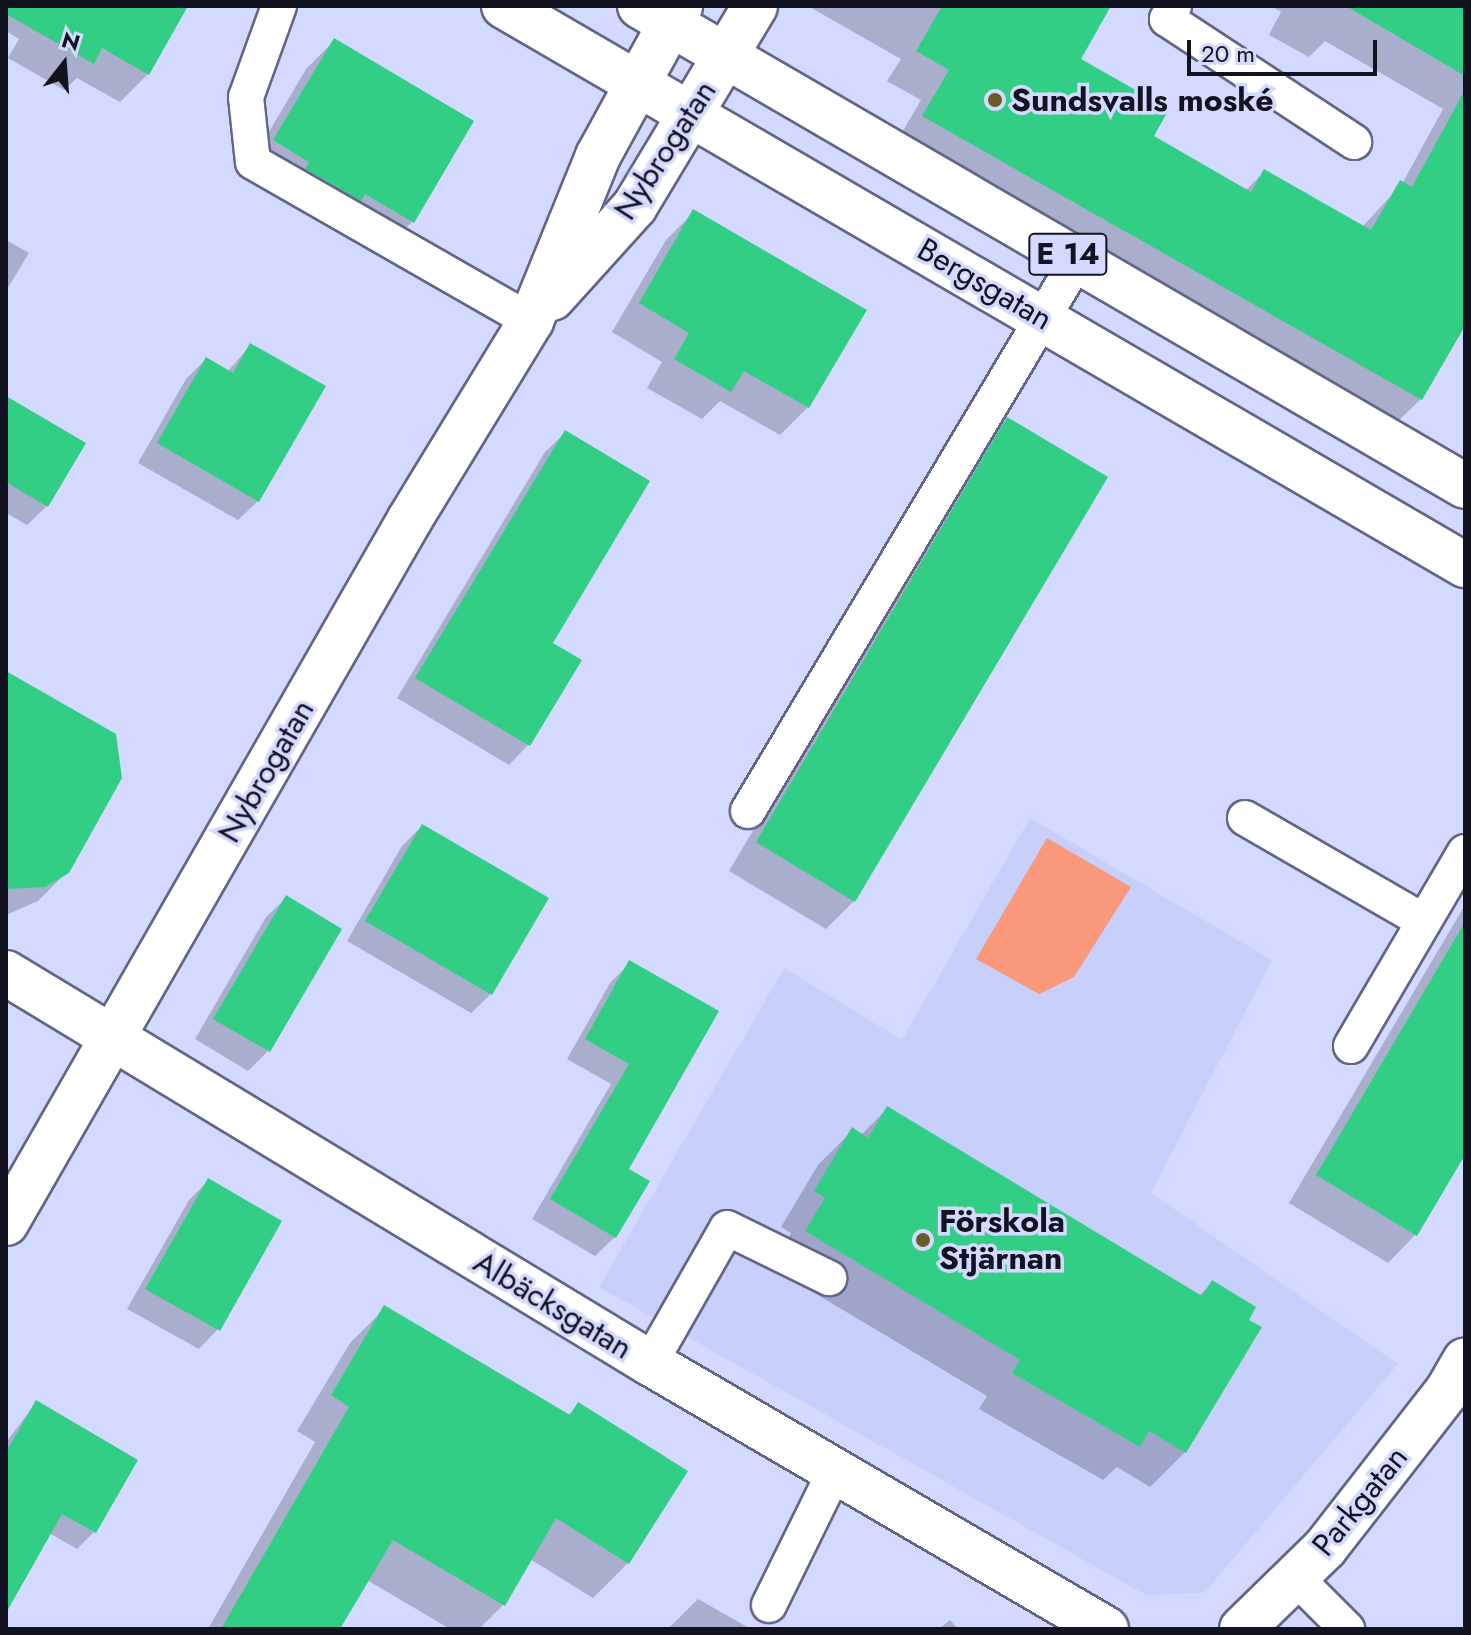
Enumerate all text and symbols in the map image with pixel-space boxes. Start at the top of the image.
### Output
text: N [58,23,84,59]
north arrow [24,24,104,104]
scale bar [1191,24,1381,74]
text: 20 m [1201,36,1255,71]
street label: Nybrogatan [606,73,724,227]
place label: Sundsvalls moské [1011,81,1274,119]
marker: Sundsvalls moské [986,91,1004,109]
road number: E 14 [1028,228,1108,280]
street label: Bergsgatan [911,230,1059,338]
street label: Nybrogatan [210,693,322,849]
place label: Förskola Stjärnan [939,1203,1065,1278]
marker: Förskola Stjärnan [914,1231,932,1249]
street label: Albäcksgatan [467,1243,639,1367]
street label: Parkgatan [1304,1438,1416,1564]

